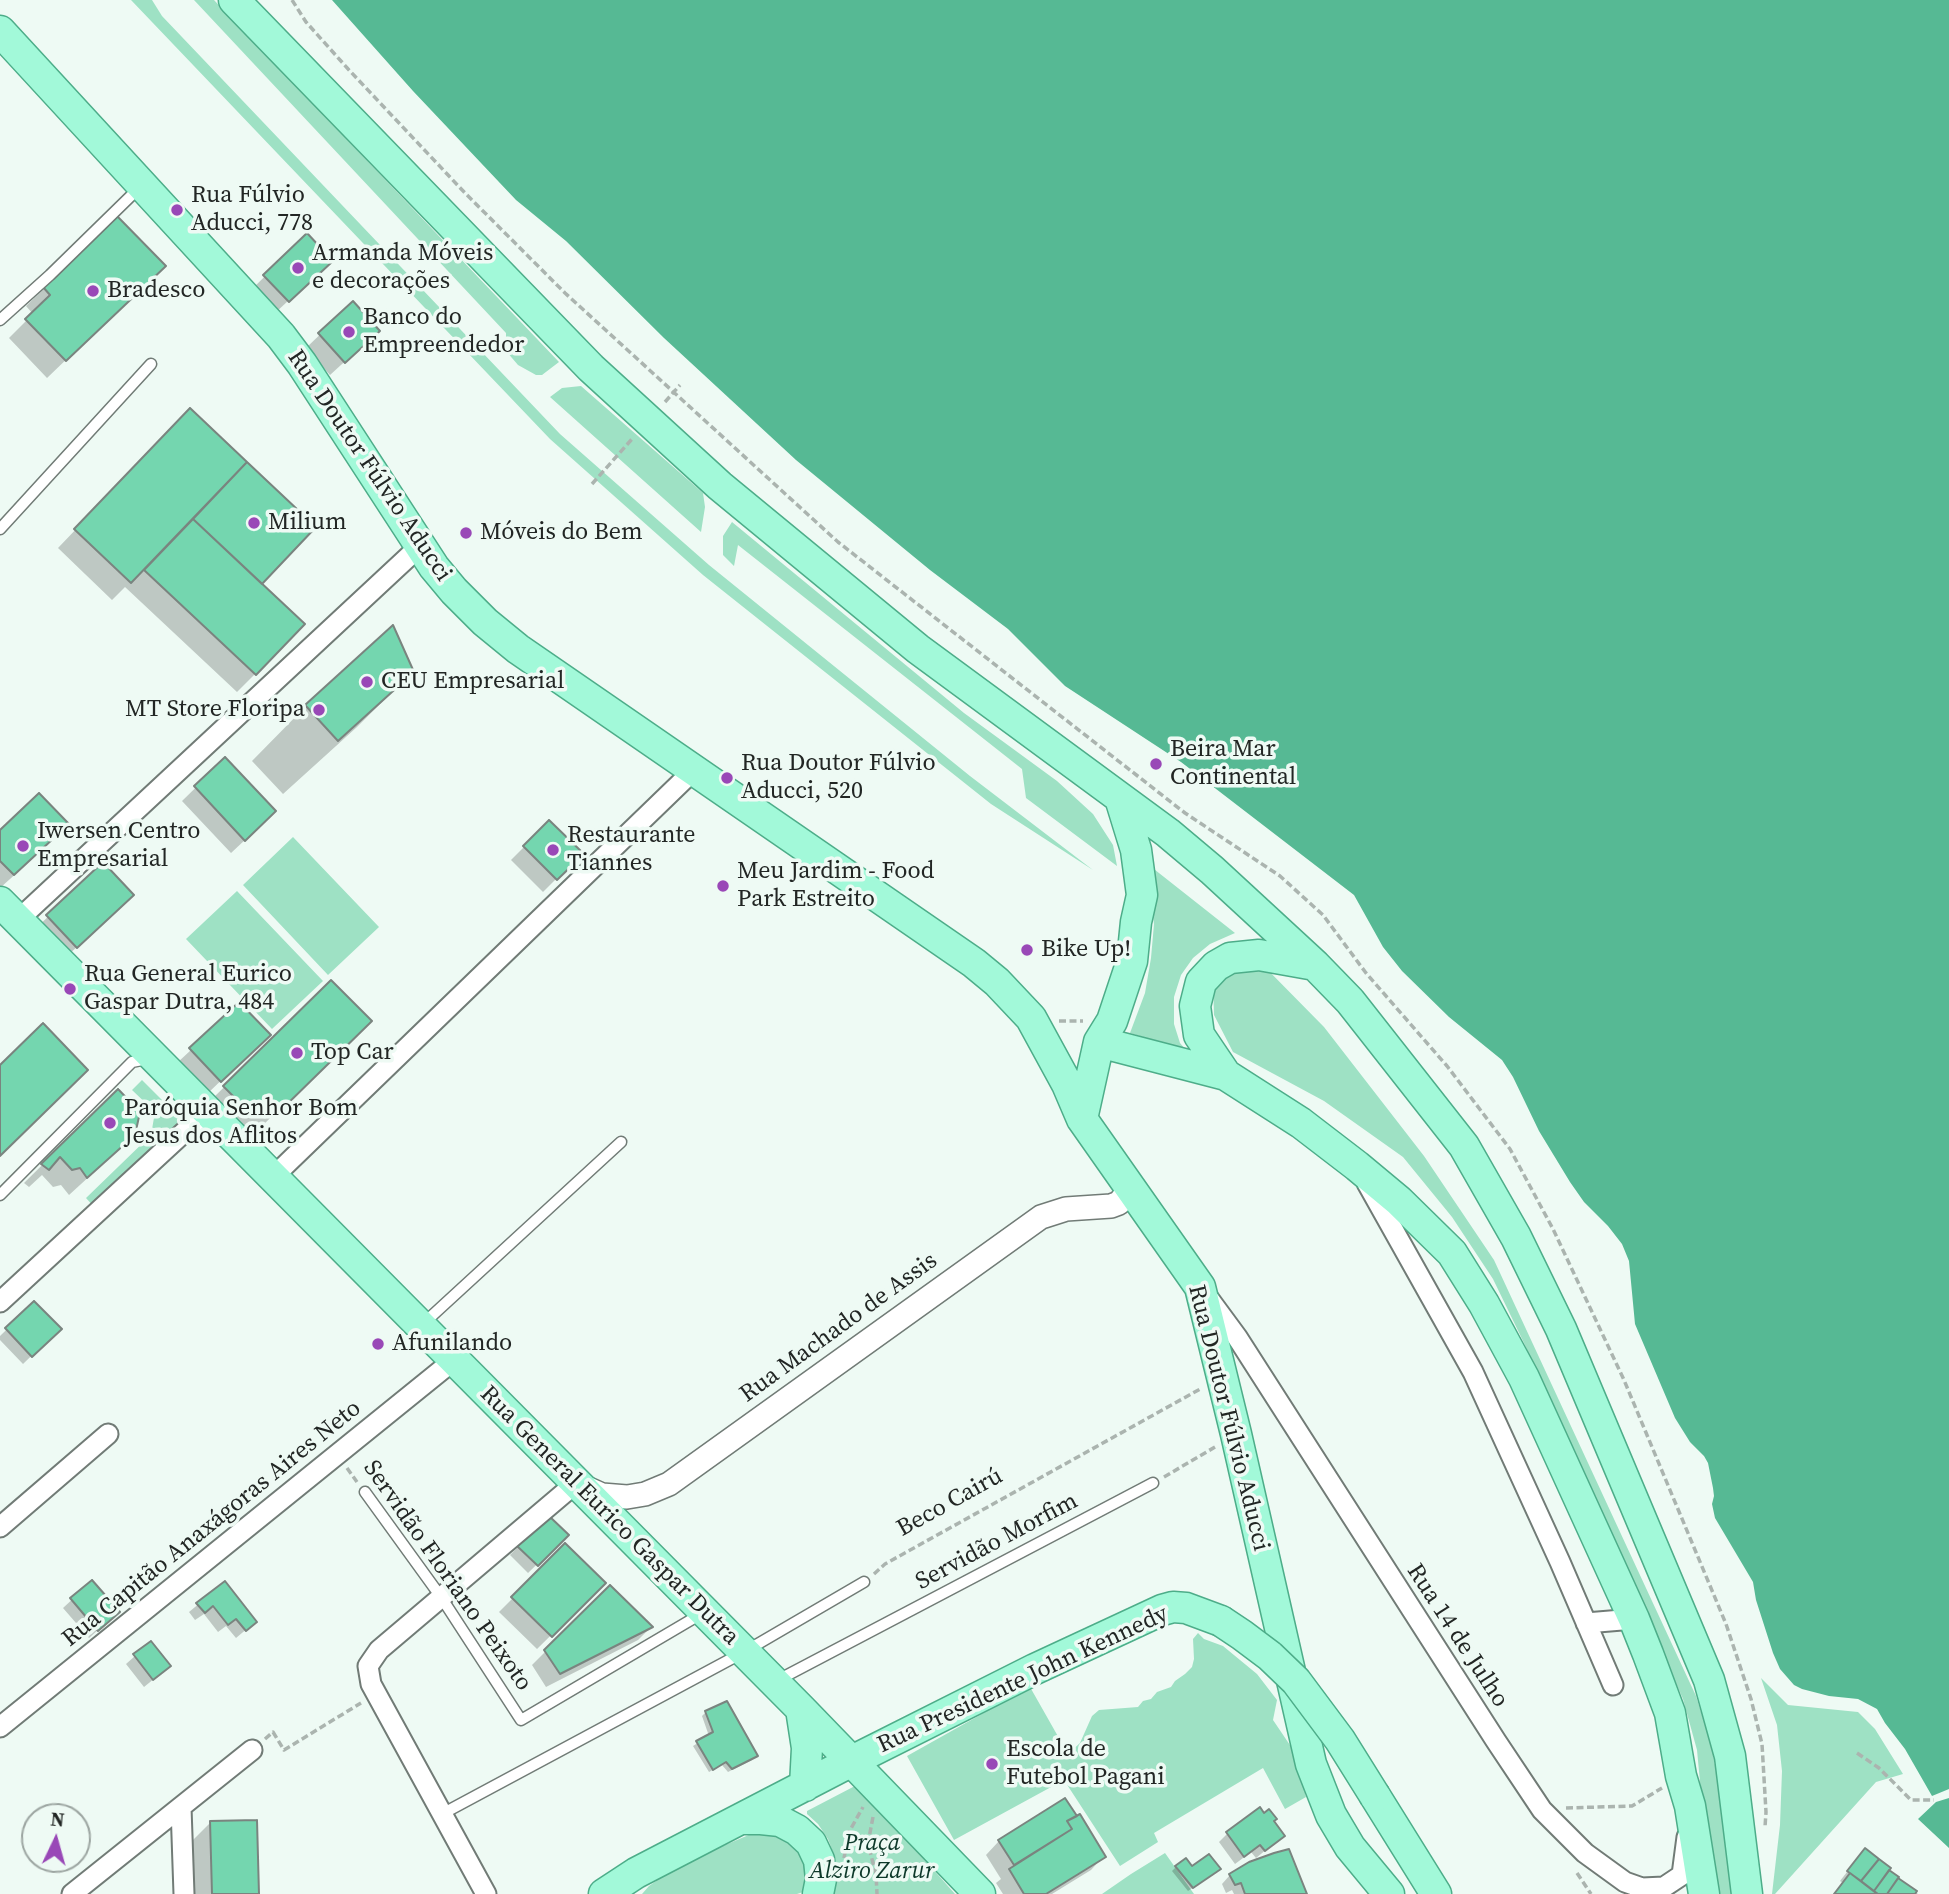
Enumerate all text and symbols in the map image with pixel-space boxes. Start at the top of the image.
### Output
place label: Rua Fúlvio Aducci, 778 [191,182,313,238]
marker: Rua Fúlvio Aducci, 778 [169,202,185,218]
place label: Armanda Móveis e decorações [312,240,493,296]
marker: Armanda Móveis e decorações [290,260,306,276]
place label: Bradesco [107,277,205,305]
marker: Bradesco [85,283,101,299]
place label: Banco do Empreendedor [363,304,524,360]
marker: Banco do Empreendedor [341,324,357,340]
street label: Rua Doutor Fúlvio Aducci [281,345,457,587]
place label: Milium [268,509,347,537]
marker: Milium [246,515,262,531]
place label: Móveis do Bem [480,519,643,547]
marker: Móveis do Bem [458,525,474,541]
place label: CEU Empresarial [381,668,564,696]
marker: CEU Empresarial [359,674,375,690]
place label: MT Store Floripa [125,696,305,724]
marker: MT Store Floripa [311,702,327,718]
place label: Beira Mar Continental [1170,736,1296,792]
place label: Rua Doutor Fúlvio Aducci, 520 [741,750,936,806]
marker: Beira Mar Continental [1148,756,1164,772]
marker: Rua Doutor Fúlvio Aducci, 520 [719,770,735,786]
place label: Iwersen Centro Empresarial [37,818,200,874]
place label: Restaurante Tiannes [567,822,695,878]
marker: Iwersen Centro Empresarial [15,838,31,854]
marker: Restaurante Tiannes [545,842,561,858]
place label: Meu Jardim - Food Park Estreito [737,858,934,914]
marker: Meu Jardim - Food Park Estreito [715,878,731,894]
place label: Bike Up! [1041,936,1131,964]
marker: Bike Up! [1019,942,1035,958]
place label: Rua General Eurico Gaspar Dutra, 484 [84,961,292,1017]
marker: Rua General Eurico Gaspar Dutra, 484 [62,981,78,997]
place label: Top Car [311,1039,394,1067]
marker: Top Car [289,1045,305,1061]
place label: Paróquia Senhor Bom Jesus dos Aflitos [124,1095,358,1151]
marker: Paróquia Senhor Bom Jesus dos Aflitos [102,1115,118,1131]
street label: Rua Machado de Assis [735,1247,943,1409]
street label: Rua Doutor Fúlvio Aducci [1181,1282,1275,1554]
place label: Afunilando [392,1330,512,1358]
marker: Afunilando [370,1336,386,1352]
street label: Rua General Eurico Gaspar Dutra [473,1380,745,1652]
street label: Rua Capitão Anaxágoras Aires Neto [57,1394,367,1654]
street label: Servidão Floriano Peixoto [356,1455,538,1697]
street label: Beco Cairú [892,1462,1008,1544]
street label: Servidão Morfim [911,1487,1083,1597]
street label: Rua 14 de Julho [1400,1559,1514,1713]
street label: Rua Presidente John Kennedy [873,1600,1173,1760]
place label: Escola de Futebol Pagani [1006,1736,1165,1792]
marker: Escola de Futebol Pagani [984,1756,1000,1772]
north arrow [21,1803,91,1873]
text: N [50,1806,66,1833]
park label: Praça Alziro Zarur [809,1830,935,1886]

